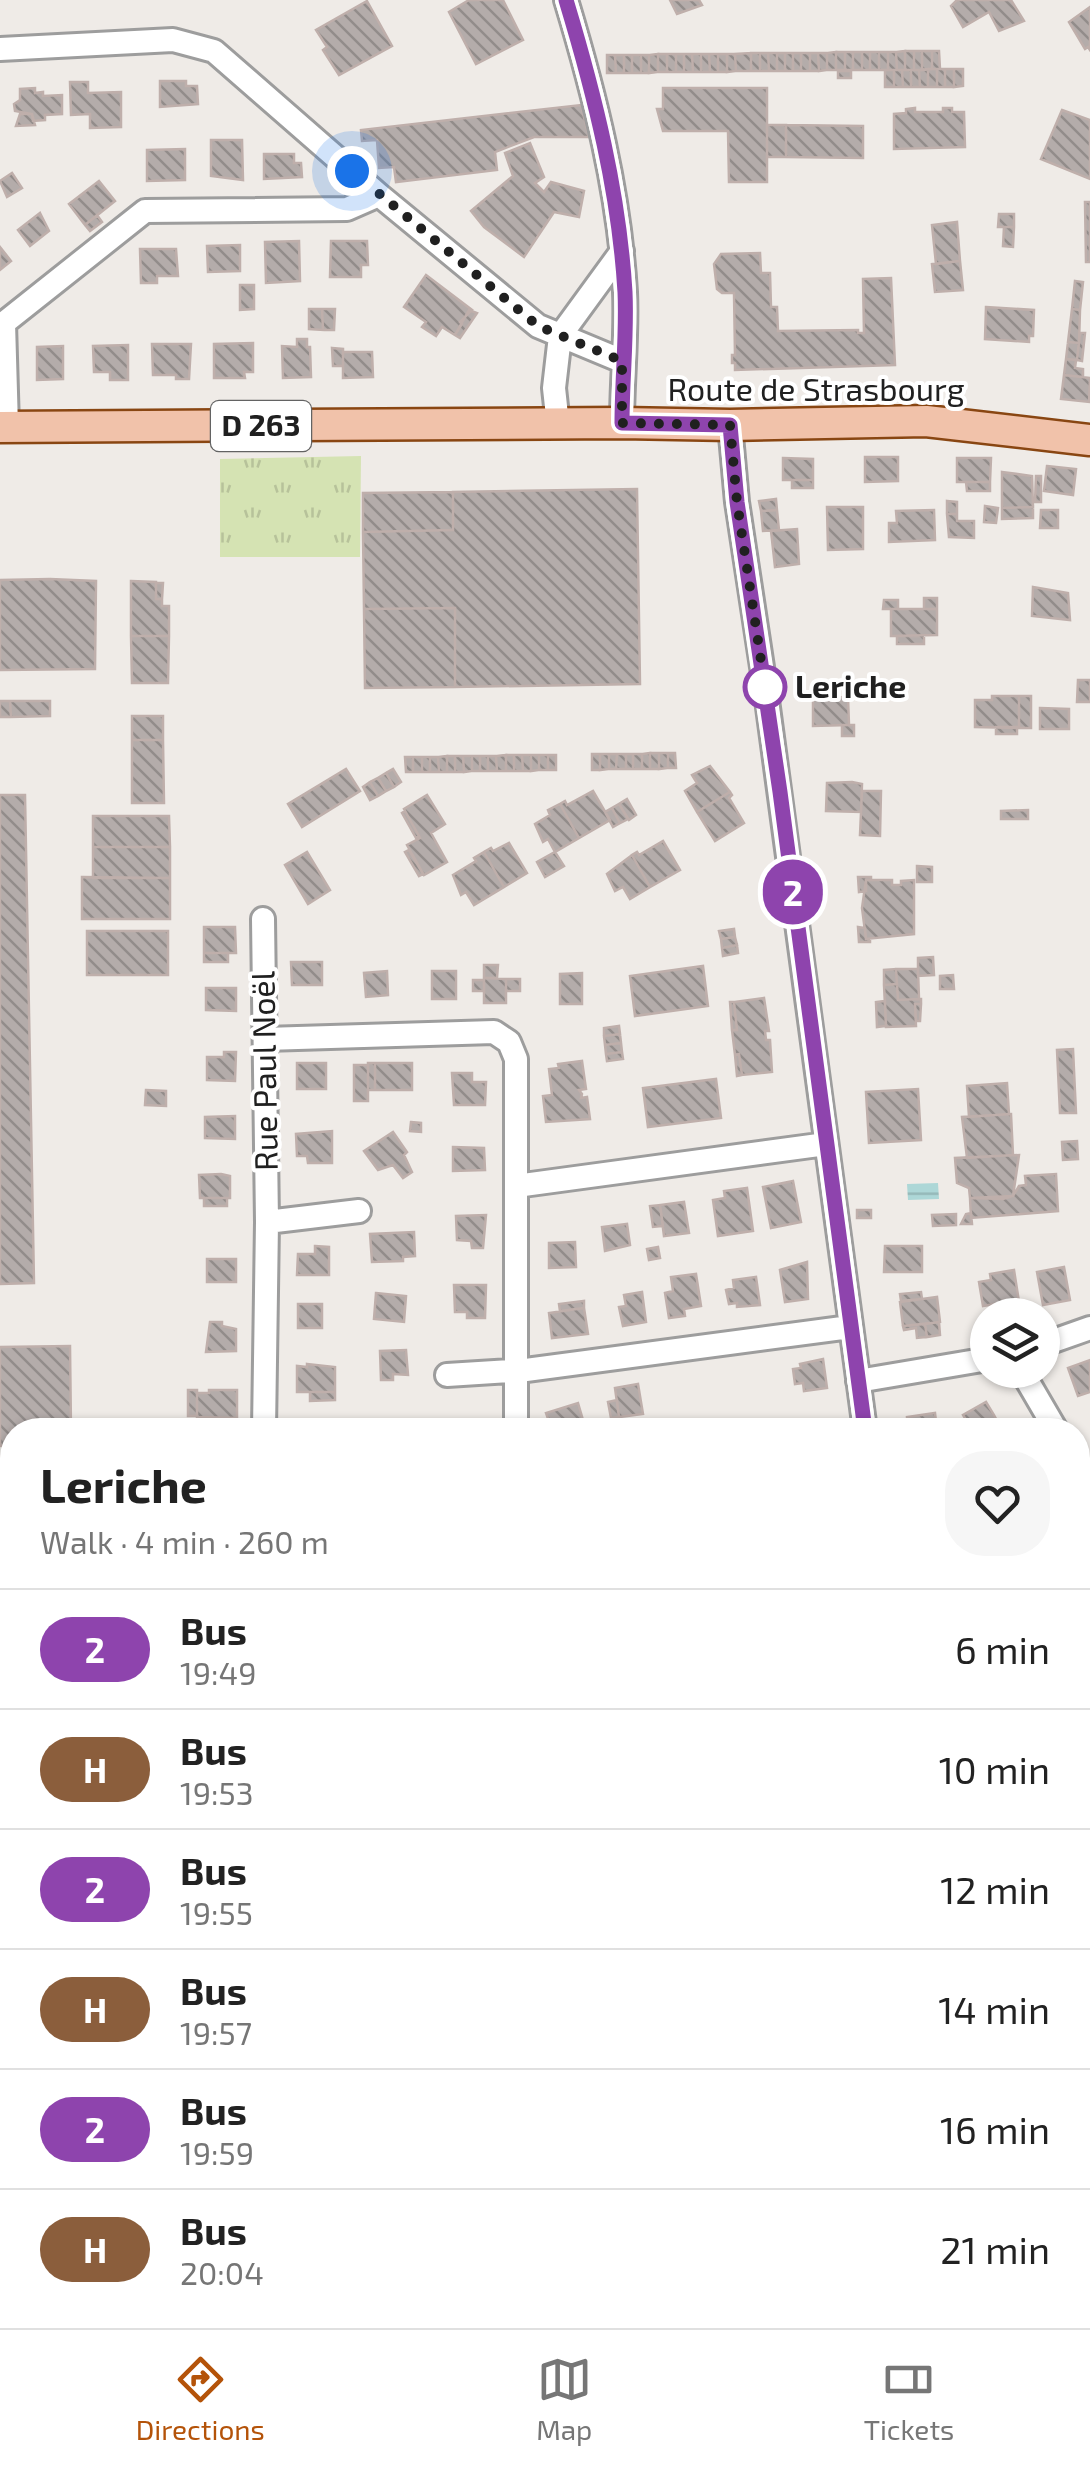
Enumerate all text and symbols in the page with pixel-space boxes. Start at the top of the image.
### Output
your location [327,146,377,196]
street label: Route de Strasbourg [667,369,965,407]
road number: D 263 [211,401,311,451]
marker: Leriche [744,666,786,708]
place label: Leriche [795,666,906,704]
line badge: 2 [760,860,826,924]
text: 2 [783,871,803,913]
street label: Rue Paul Noël [242,970,284,1171]
map controls [970,1298,1060,1388]
button: layers [970,1298,1060,1388]
button: heart [945,1451,1050,1556]
text: Leriche [40,1455,207,1513]
text: Walk · 4 min · 260 m [40,1522,329,1560]
text: Bus [180,1607,247,1653]
text: 6 min [955,1626,1050,1672]
text: 2 [85,1628,105,1670]
text: 19:49 [180,1653,257,1691]
text: Bus [180,1727,247,1773]
text: 10 min [939,1746,1050,1792]
text: H [83,1748,107,1790]
text: 19:53 [180,1773,254,1811]
text: Bus [180,1847,247,1893]
text: 12 min [940,1866,1050,1912]
text: 2 [85,1868,105,1910]
text: 19:55 [180,1893,253,1931]
text: Bus [180,1967,247,2013]
text: 14 min [938,1986,1050,2032]
text: H [83,1988,107,2030]
text: 19:57 [180,2013,252,2051]
text: Bus [180,2087,247,2133]
text: 16 min [940,2106,1050,2152]
text: 2 [85,2108,105,2150]
text: 19:59 [180,2133,254,2171]
text: Bus [180,2207,247,2253]
text: 21 min [940,2226,1050,2272]
text: H [83,2228,107,2270]
text: 20:04 [180,2253,264,2291]
tab: Directions [136,2352,265,2446]
tab: Map [536,2352,592,2446]
tab: Tickets [864,2352,954,2446]

